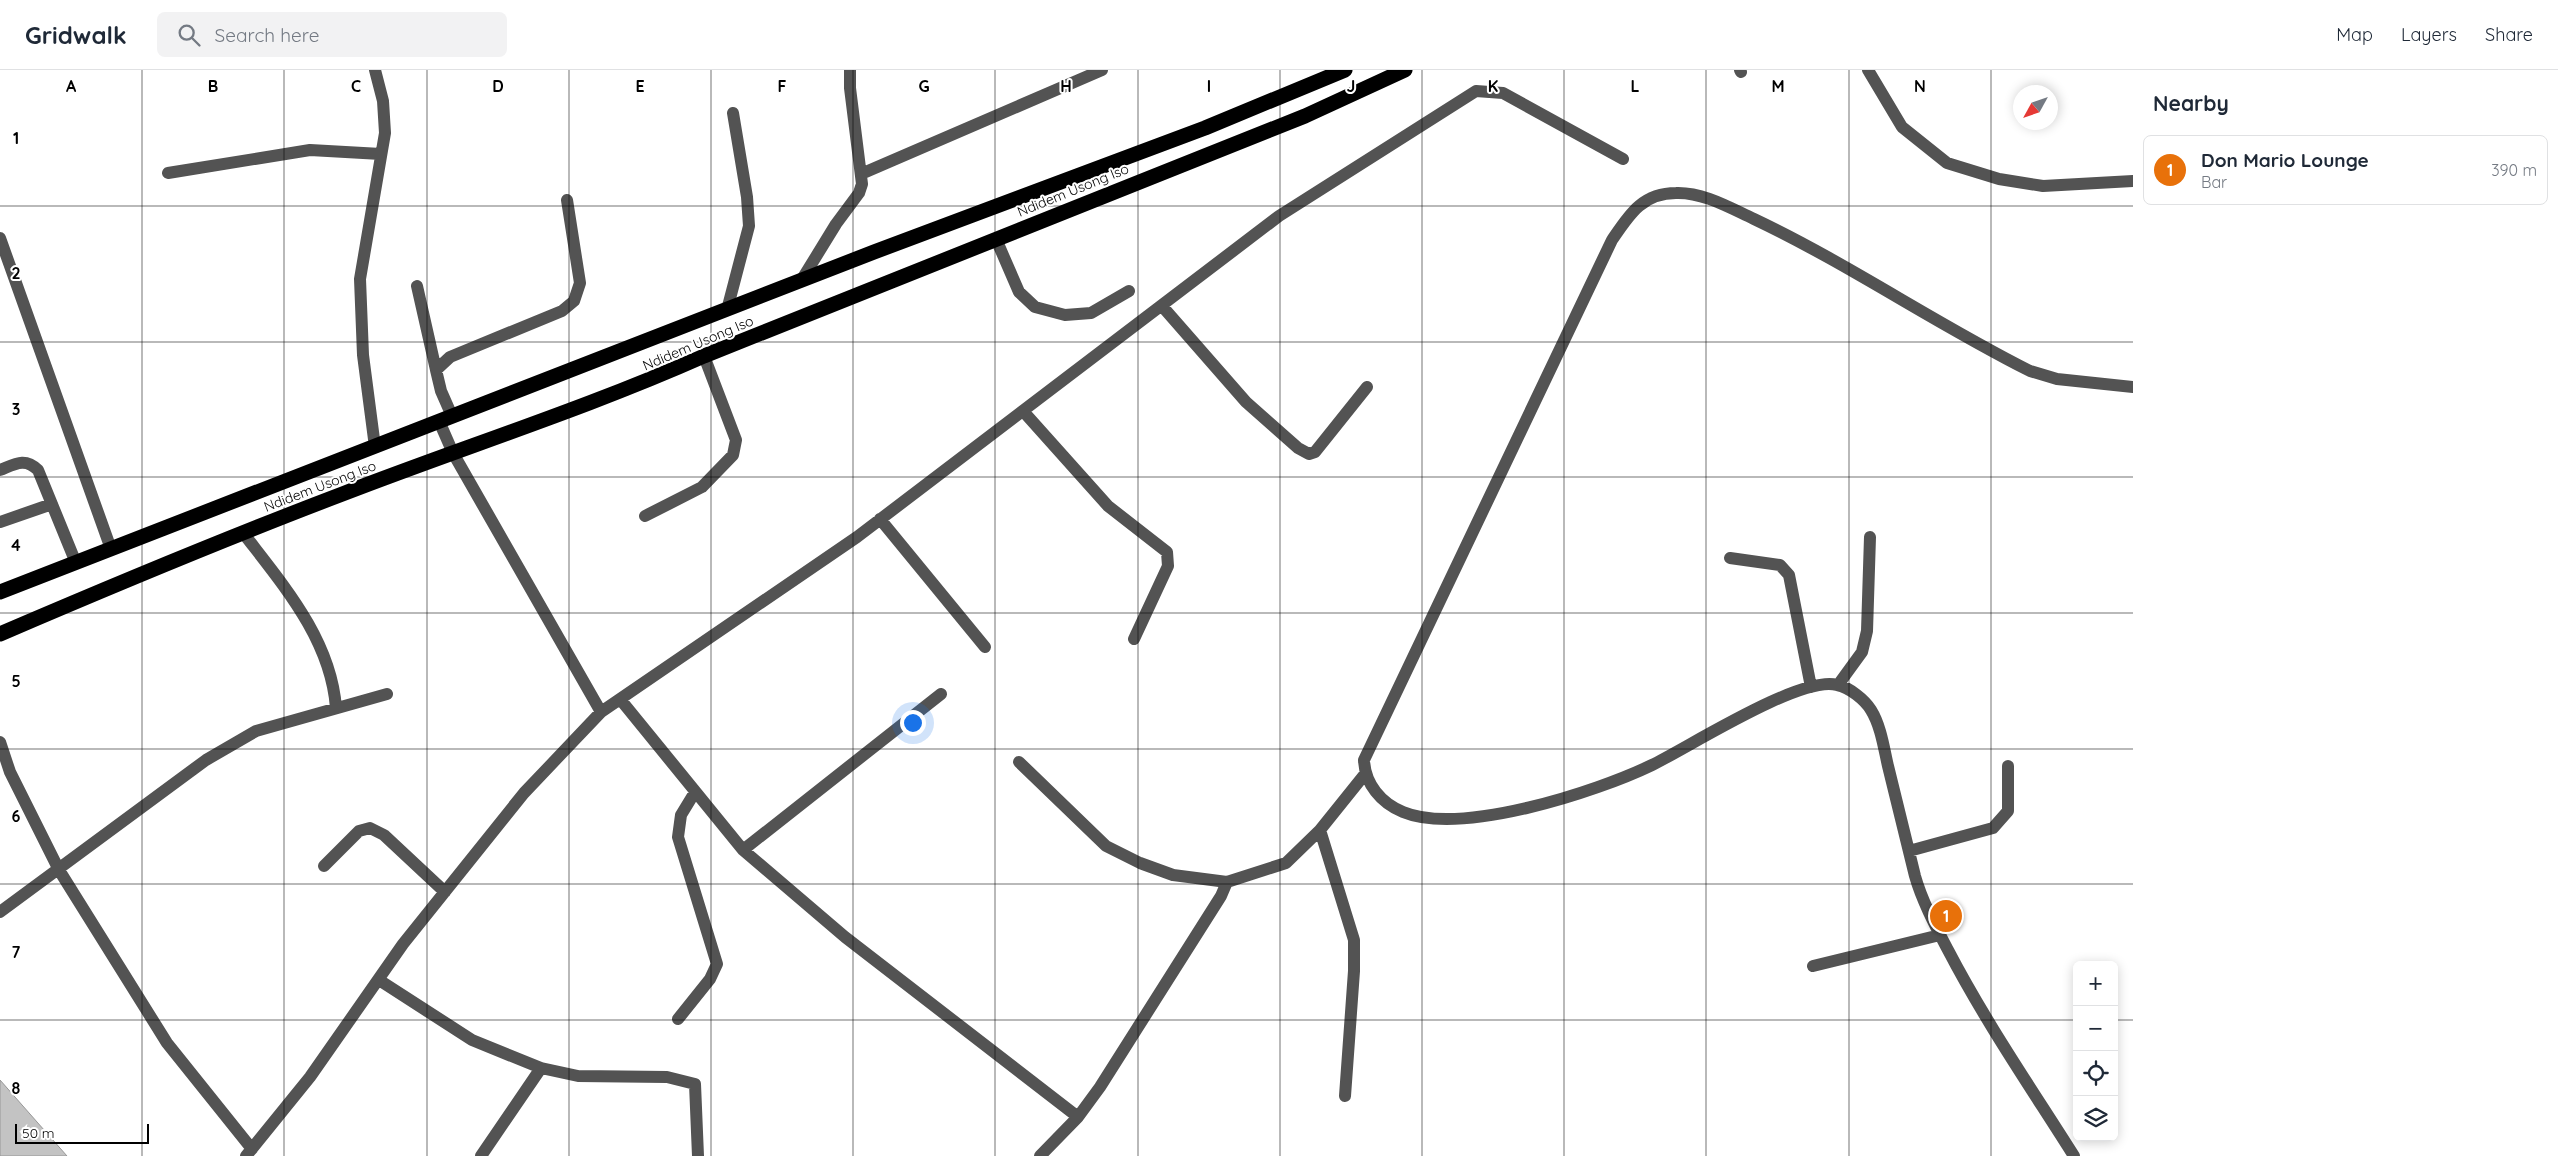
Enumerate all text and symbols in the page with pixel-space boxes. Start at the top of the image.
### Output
search box [157,12,507,57]
text: Gridwalk [25,20,127,50]
icon: search [175,21,203,49]
text: Search here [215,23,319,47]
text: Map [2336,23,2373,46]
text: Layers [2401,23,2457,46]
text: Share [2485,23,2533,46]
text: A [66,76,77,96]
text: B [208,76,218,96]
text: C [351,76,361,96]
text: D [492,76,504,96]
text: E [635,76,645,96]
text: F [778,76,787,96]
text: G [918,76,930,96]
text: H [1060,76,1072,96]
text: I [1207,76,1211,96]
text: J [1347,76,1355,96]
text: K [1488,76,1498,96]
text: L [1631,76,1640,96]
text: M [1771,76,1785,96]
text: N [1914,76,1926,96]
north arrow [2013,85,2058,130]
text: Nearby [2153,90,2229,116]
text: 1 [13,128,19,148]
text: Don Mario Lounge [2201,148,2369,172]
street label: Ndidem Usong Iso [1015,159,1131,221]
text: 1 [2167,160,2173,180]
text: 390 m [2491,160,2537,180]
text: Bar [2201,172,2227,192]
text: 2 [11,263,21,283]
street label: Ndidem Usong Iso [640,311,756,375]
text: 3 [12,399,20,419]
street label: Ndidem Usong Iso [261,456,379,516]
text: 4 [11,535,21,555]
text: 5 [11,671,21,691]
your location [900,710,926,736]
text: 6 [12,806,21,826]
pin: 1 [1930,897,1962,935]
text: 7 [12,942,21,962]
map controls [2073,961,2118,1141]
button: + [2073,961,2118,1006]
button: − [2073,1006,2118,1051]
button: locate [2073,1051,2118,1096]
text: 8 [12,1078,21,1098]
button: layers [2073,1096,2118,1141]
scale bar [15,1121,149,1144]
text: 50 m [22,1124,55,1142]

